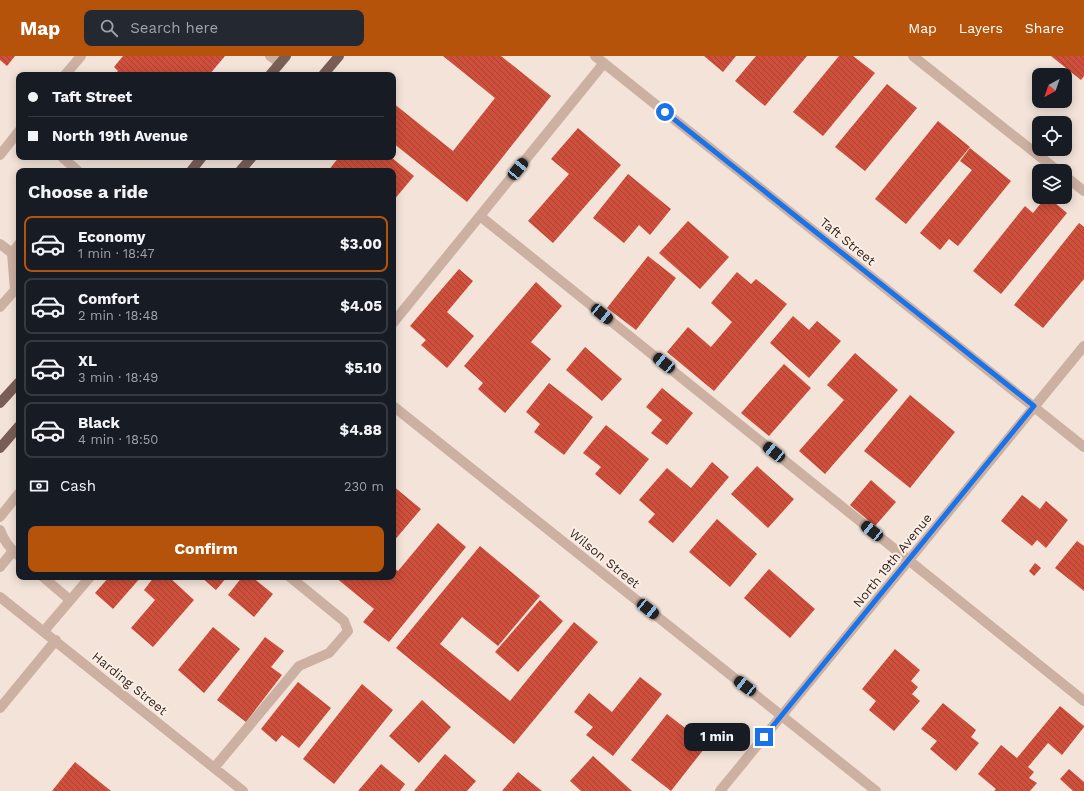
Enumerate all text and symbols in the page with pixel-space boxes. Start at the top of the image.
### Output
search box [84,10,364,46]
text: Map [20,17,60,40]
icon: search [98,17,120,39]
text: Search here [130,19,218,37]
text: Map [908,20,937,36]
text: Layers [959,20,1003,36]
text: Share [1025,20,1064,36]
north arrow [1032,68,1072,108]
map controls [1032,68,1072,204]
text: Taft Street [52,88,132,106]
route start [656,103,674,121]
button: locate [1032,116,1072,156]
text: North 19th Avenue [52,127,188,145]
car [506,156,530,182]
button: layers [1032,164,1072,204]
text: Choose a ride [28,181,148,202]
street label: Taft Street [817,214,879,269]
icon: car [30,226,66,262]
text: Economy [78,228,145,246]
text: $3.00 [340,235,382,253]
text: 1 min · 18:47 [78,246,154,261]
icon: car [30,288,66,324]
text: Comfort [78,290,139,308]
text: $4.05 [340,297,382,315]
car [589,302,615,326]
text: 2 min · 18:48 [78,308,158,323]
icon: car [30,350,66,386]
car [651,351,677,375]
text: XL [78,352,97,370]
text: $5.10 [345,359,382,377]
text: 3 min · 18:49 [78,370,158,385]
icon: car [30,412,66,448]
text: Black [78,414,120,432]
text: $4.88 [340,421,382,439]
text: 4 min · 18:50 [78,432,158,447]
car [761,440,787,464]
icon: cash [28,475,50,497]
text: Cash [60,477,96,495]
text: 230 m [344,479,384,494]
street label: North 19th Avenue [850,510,935,610]
car [859,519,885,543]
street label: Wilson Street [566,525,643,592]
button: Confirm [28,526,384,572]
car [635,597,661,621]
street label: Harding Street [89,649,171,719]
car [732,674,758,698]
callout: 1 min [684,723,750,751]
route end [755,728,773,746]
text: 1 min [700,729,734,744]

